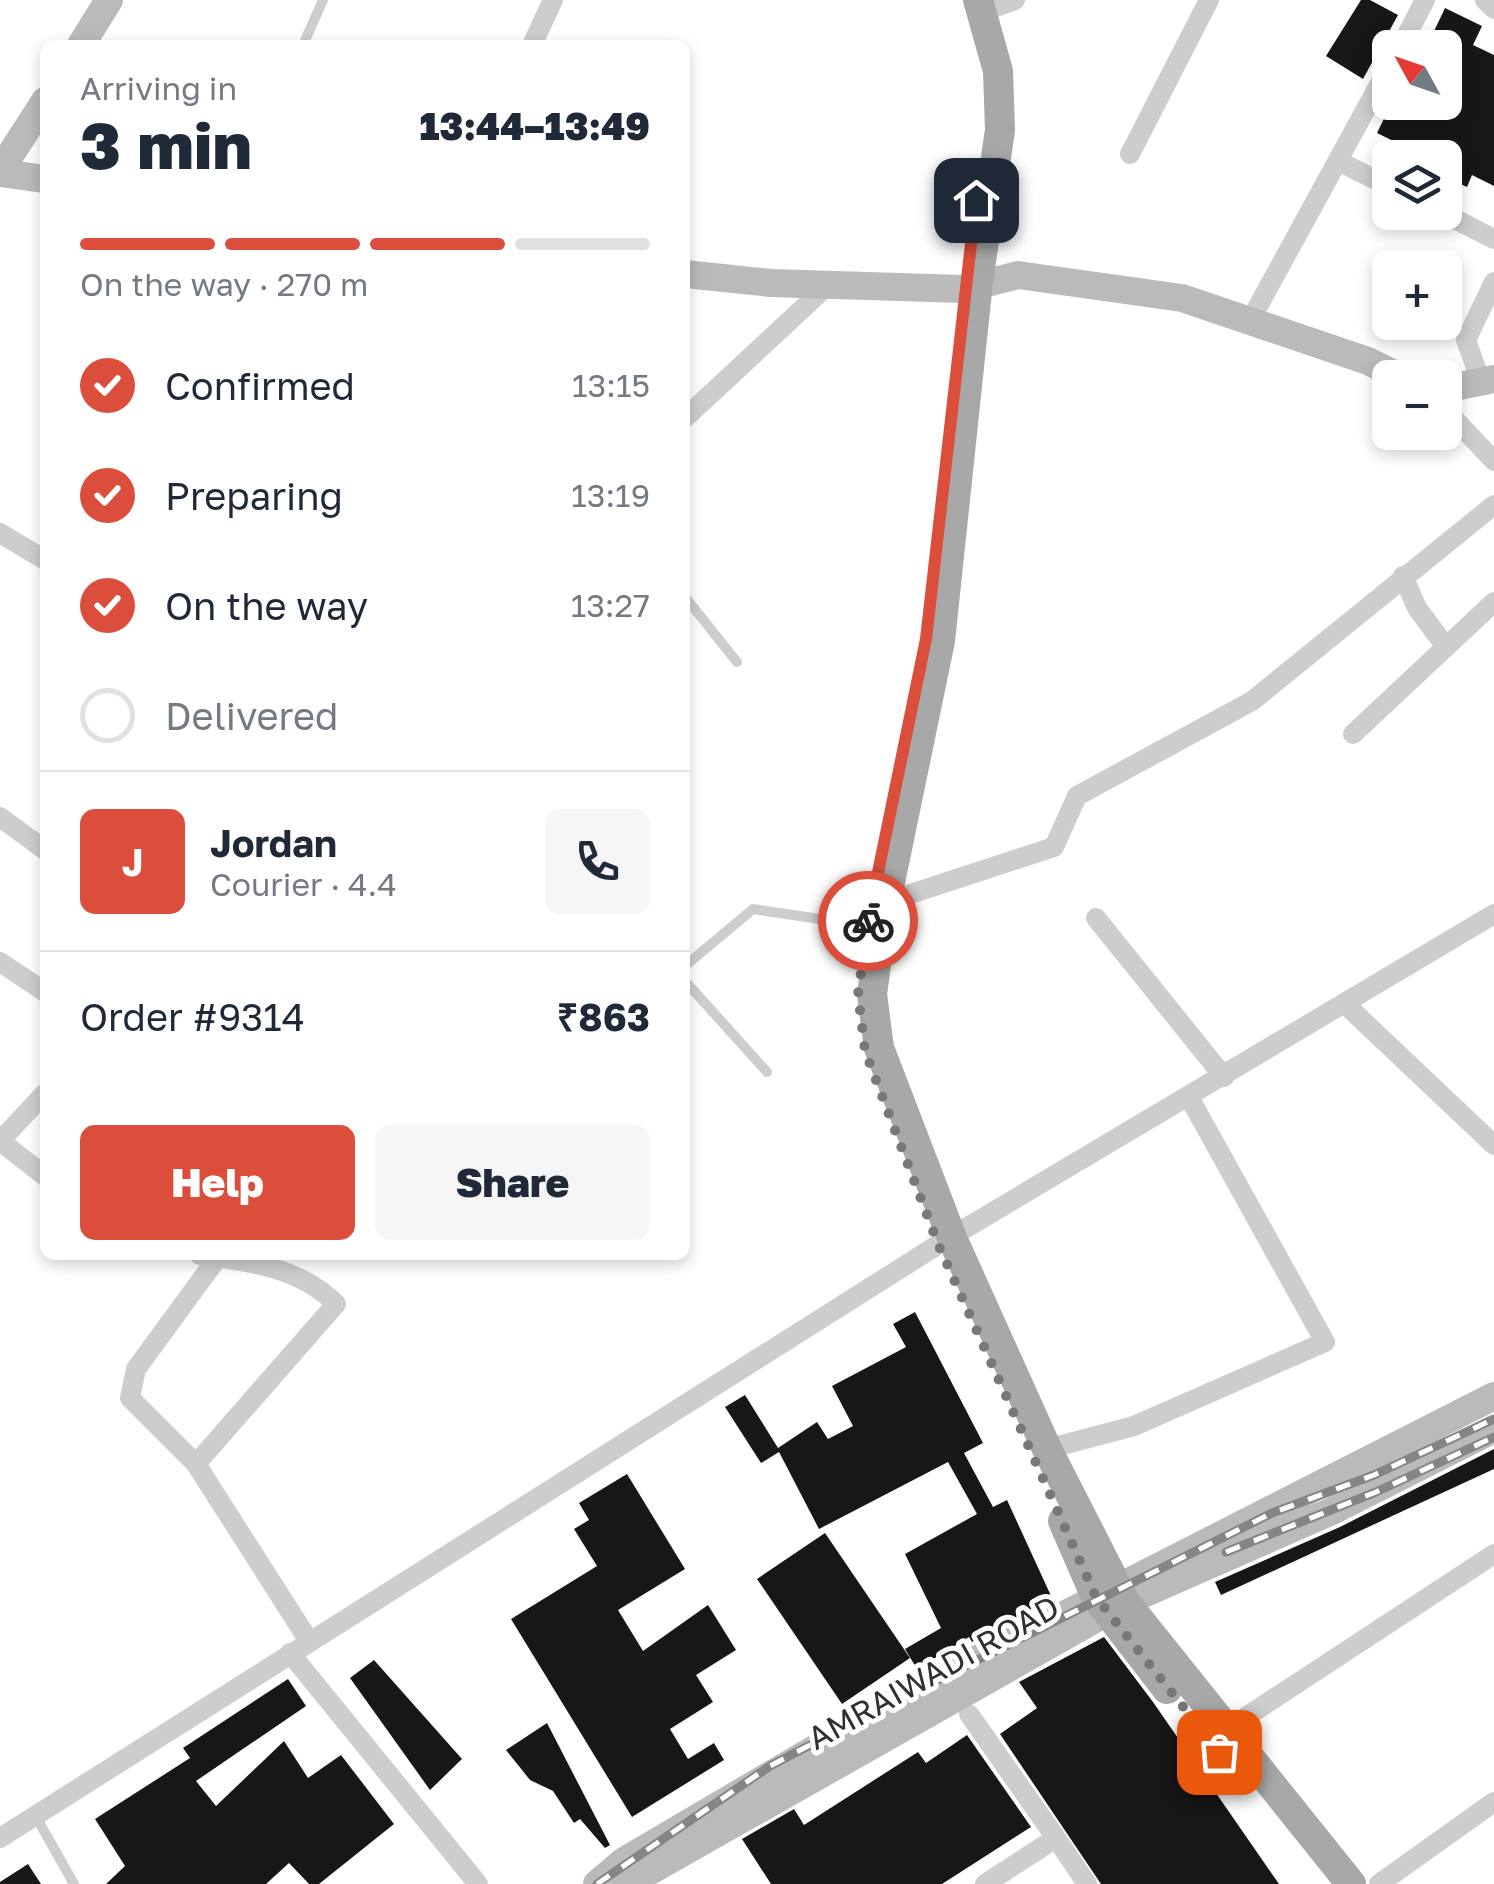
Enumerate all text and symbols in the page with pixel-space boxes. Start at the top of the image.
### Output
north arrow [1372,30,1462,120]
map controls [1372,30,1462,450]
text: Arriving in [80,69,237,107]
text: 13:44–13:49 [419,103,650,148]
text: 3 min [80,105,252,183]
button: layers [1372,140,1462,230]
pin [934,158,1019,243]
icon: home [949,173,1004,228]
button: + [1372,250,1462,340]
text: On the way · 270 m [80,265,368,303]
icon: check [80,358,135,413]
button: − [1372,360,1462,450]
text: Confirmed [165,363,355,408]
text: 13:15 [572,366,650,404]
icon: check [80,468,135,523]
text: Preparing [165,473,343,518]
text: 13:19 [571,476,650,514]
icon: check [80,578,135,633]
text: On the way [165,583,368,628]
text: 13:27 [571,586,650,624]
text: Delivered [165,693,338,738]
button: phone [545,809,650,914]
text: Jordan [210,820,337,865]
text: J [122,839,143,884]
text: Courier · 4.4 [210,865,397,903]
courier [818,871,918,971]
icon: bike [841,894,896,949]
text: Order #9314 [80,994,305,1039]
text: ₹863 [557,994,650,1039]
button: Help [80,1125,355,1240]
button: Share [375,1125,650,1240]
street label: AMRAIWADI ROAD [801,1587,1065,1757]
pin [1177,1710,1262,1795]
icon: bag [1192,1725,1247,1780]

